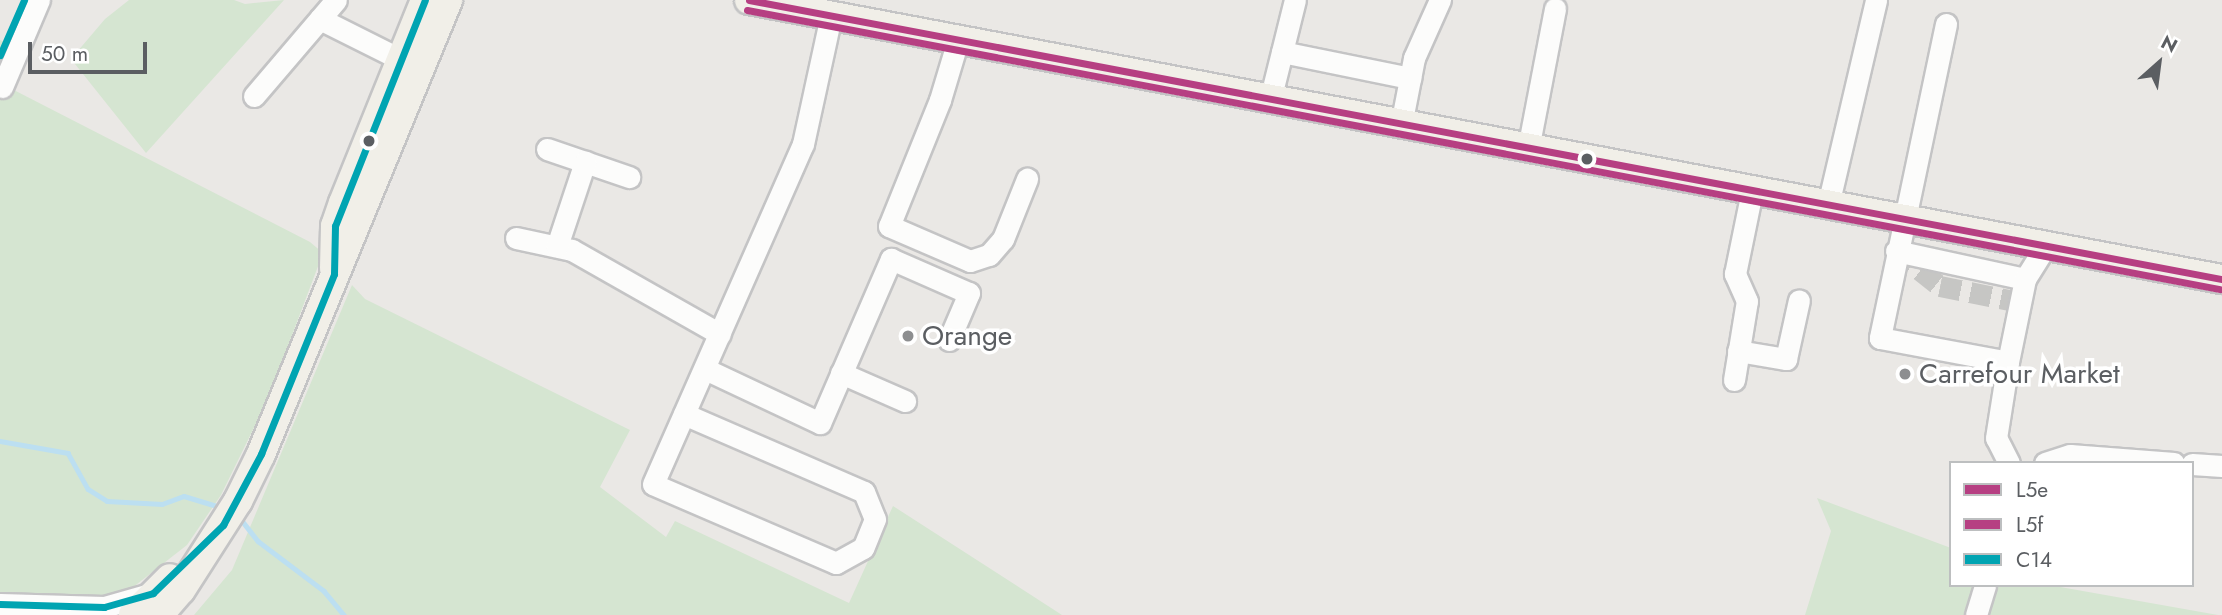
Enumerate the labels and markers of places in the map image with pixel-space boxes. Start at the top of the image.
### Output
unlabelled marker [362,134,376,148]
unlabelled marker [1580,152,1594,166]
place label: Orange [922,319,1012,353]
marker: Orange [900,328,916,344]
place label: Carrefour Market [1919,357,2120,391]
marker: Carrefour Market [1897,366,1913,382]

